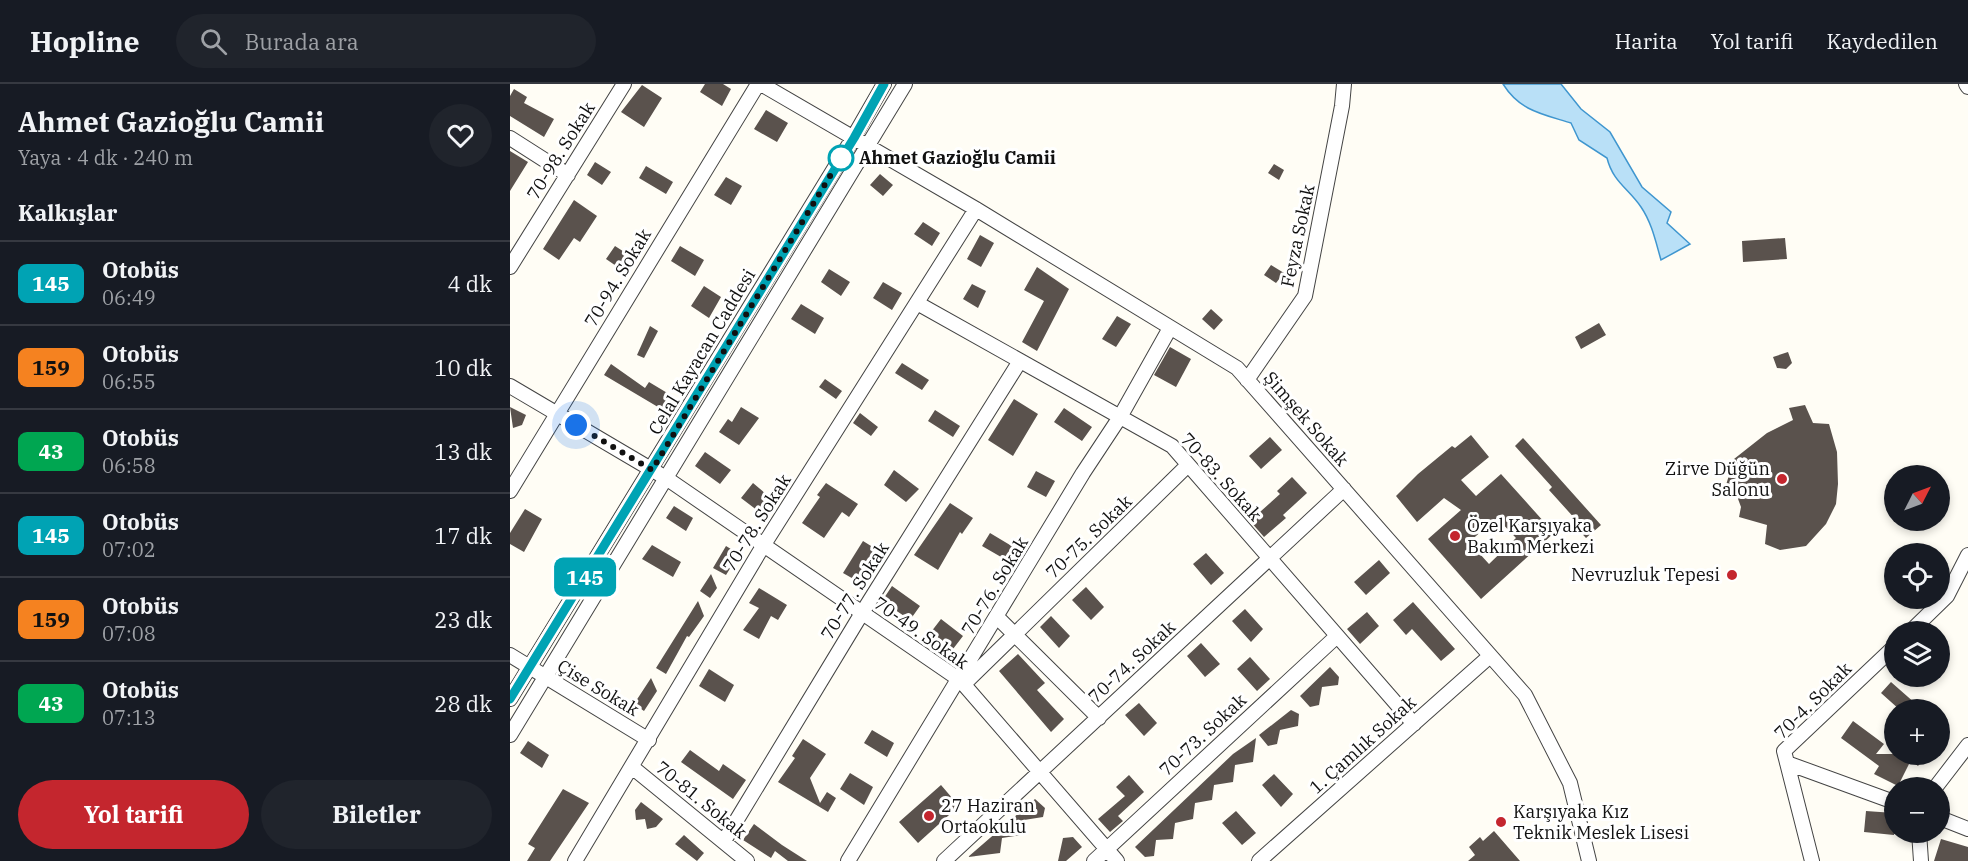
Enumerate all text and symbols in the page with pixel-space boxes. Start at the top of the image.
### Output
search box [176,14,596,68]
text: Hopline [30,23,140,60]
icon: search [197,25,230,58]
text: Burada ara [245,27,359,56]
text: Harita [1615,27,1678,55]
text: Yol tarifi [1711,27,1794,55]
text: Kaydedilen [1827,27,1938,55]
street label: 70-98. Sokak [521,97,600,204]
text: Ahmet Gazioğlu Camii [18,103,324,140]
button: heart [429,104,492,167]
text: Yaya · 4 dk · 240 m [18,144,193,171]
marker: Ahmet Gazioğlu Camii [828,145,854,171]
place label: Ahmet Gazioğlu Camii [859,146,1056,169]
street label: Feyza Sokak [1275,182,1320,289]
text: Kalkışlar [18,198,117,227]
street label: 70-94. Sokak [579,224,656,331]
text: Otobüs [102,255,179,284]
street label: Celal Kayacan Caddesi [643,264,760,439]
text: 145 [32,269,70,297]
text: 4 dk [447,269,492,298]
text: 06:49 [102,284,156,311]
text: Otobüs [102,339,179,368]
text: 159 [32,353,70,381]
text: 10 dk [434,353,492,382]
street label: Şimşek Sokak [1259,367,1354,471]
text: 06:55 [102,368,156,395]
your location [561,410,591,440]
text: Otobüs [102,423,179,452]
street label: 70-83. Sokak [1176,428,1267,526]
text: 43 [38,437,64,465]
text: 13 dk [434,437,492,466]
text: 06:58 [102,452,156,479]
place label: Zirve Düğün Salonu [1665,457,1770,501]
north arrow [1884,465,1950,531]
map controls [1884,465,1950,843]
street label: 70-78. Sokak [717,469,796,576]
marker: Zirve Düğün Salonu [1775,472,1789,486]
street label: 70-75. Sokak [1041,490,1137,583]
text: Otobüs [102,507,179,536]
place label: Özel Karşıyaka Bakım Merkezi [1467,514,1595,558]
text: 145 [32,521,70,549]
text: 17 dk [434,521,492,550]
marker: Özel Karşıyaka Bakım Merkezi [1448,529,1462,543]
street label: 70-76. Sokak [956,532,1033,639]
text: 07:02 [102,536,156,563]
street label: 70-77. Sokak [815,537,894,644]
button: locate [1884,543,1950,609]
line badge: 145 [550,558,620,596]
text: 145 [566,563,604,591]
place label: Nevruzluk Tepesi [1571,563,1720,586]
marker: Nevruzluk Tepesi [1725,568,1739,582]
text: Otobüs [102,591,179,620]
street label: 70-49. Sokak [869,591,974,674]
text: 159 [32,605,70,633]
text: 23 dk [434,605,492,634]
street label: 70-74. Sokak [1083,615,1180,708]
text: 07:08 [102,620,156,647]
button: layers [1884,621,1950,687]
street label: Çise Sokak [553,654,644,721]
street label: 70-4. Sokak [1769,657,1856,744]
text: Otobüs [102,675,179,704]
street label: 70-73. Sokak [1154,688,1251,781]
text: 43 [38,689,64,717]
text: 28 dk [434,689,492,718]
street label: 1. Çamlık Sokak [1305,690,1421,799]
button: + [1884,699,1950,765]
text: 07:13 [102,704,156,731]
street label: 70-81. Sokak [651,756,752,844]
button: − [1884,777,1950,843]
button: Yol tarifi [18,780,249,849]
button: Biletler [261,780,492,849]
place label: 27 Haziran Ortaokulu [941,794,1035,838]
place label: Karşıyaka Kız Teknik Meslek Lisesi [1513,800,1689,844]
marker: 27 Haziran Ortaokulu [922,809,936,823]
marker: Karşıyaka Kız Teknik Meslek Lisesi [1494,815,1508,829]

